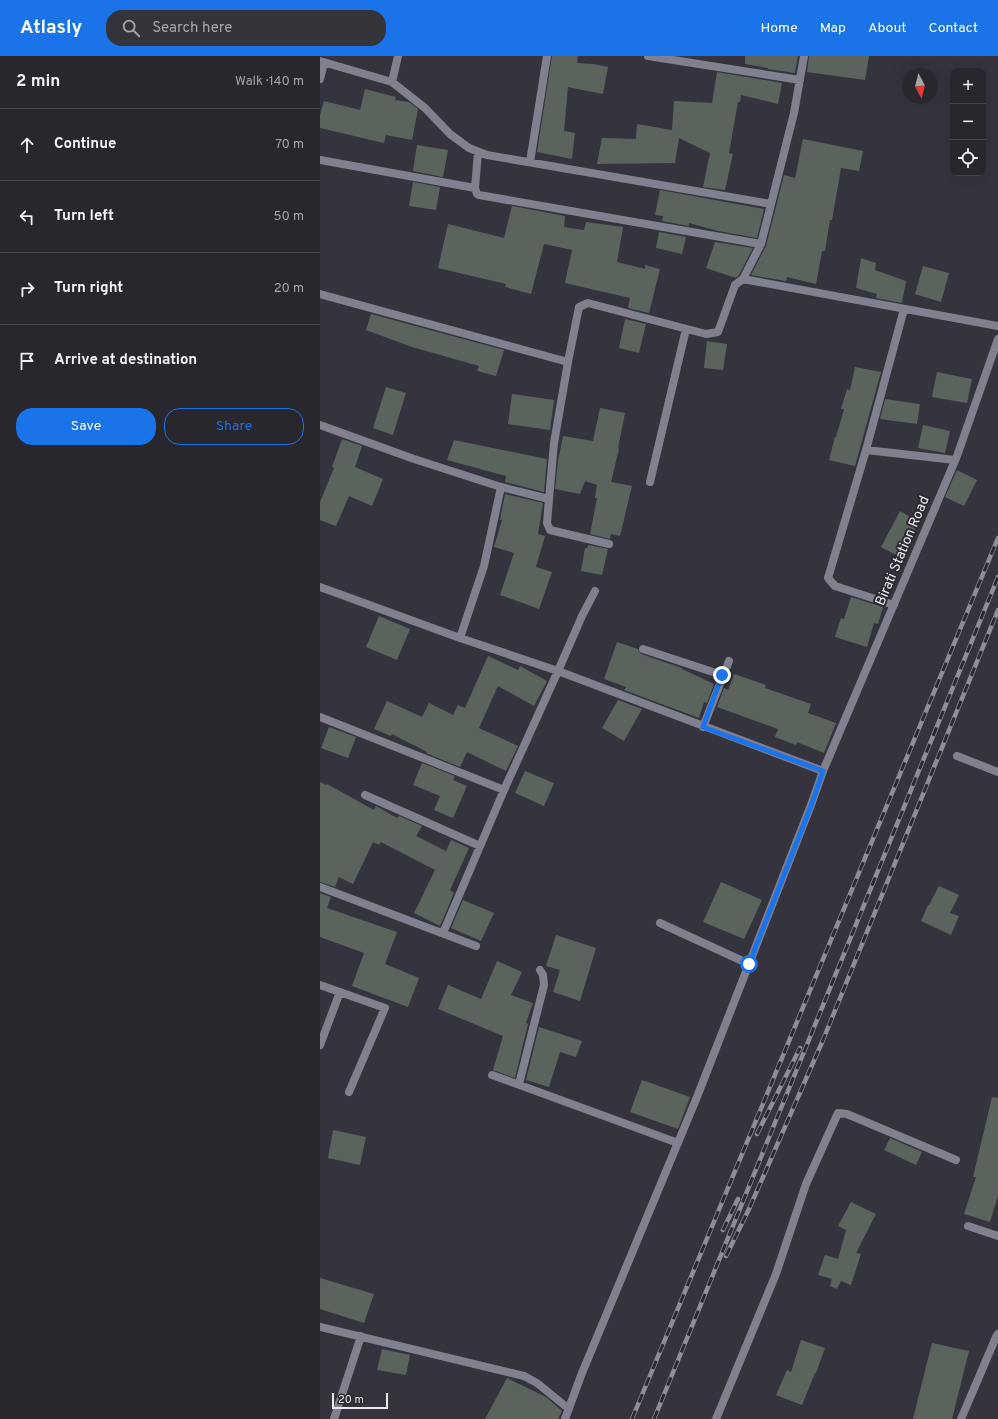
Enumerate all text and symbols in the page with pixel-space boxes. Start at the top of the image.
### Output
search box [106,10,386,46]
text: Atlasly [20,16,82,40]
icon: search [120,17,142,39]
text: Search here [152,19,232,38]
text: Home [761,20,798,37]
text: Map [820,20,846,37]
text: About [868,20,907,37]
text: Contact [929,20,978,37]
north arrow [902,68,938,104]
map controls [950,68,986,176]
button: + [950,68,986,104]
text: 2 min [16,71,60,93]
text: Walk · 140 m [235,74,304,90]
button: − [950,104,986,140]
icon: ahead [16,134,38,156]
text: Continue [54,135,116,154]
text: 70 m [275,137,304,153]
button: locate [950,140,986,176]
icon: left [16,206,38,228]
text: Turn left [54,207,114,226]
text: 50 m [274,209,304,225]
icon: right [16,278,38,300]
text: Turn right [54,279,123,298]
text: 20 m [274,281,304,297]
icon: arrive [16,350,38,372]
text: Arrive at destination [54,351,197,370]
button: Save [16,408,156,445]
button: Share [164,408,304,445]
street label: Birati Station Road [872,494,934,608]
route end [713,666,731,684]
route start [740,955,758,973]
scale bar [332,1391,388,1410]
text: 20 m [338,1393,364,1407]

